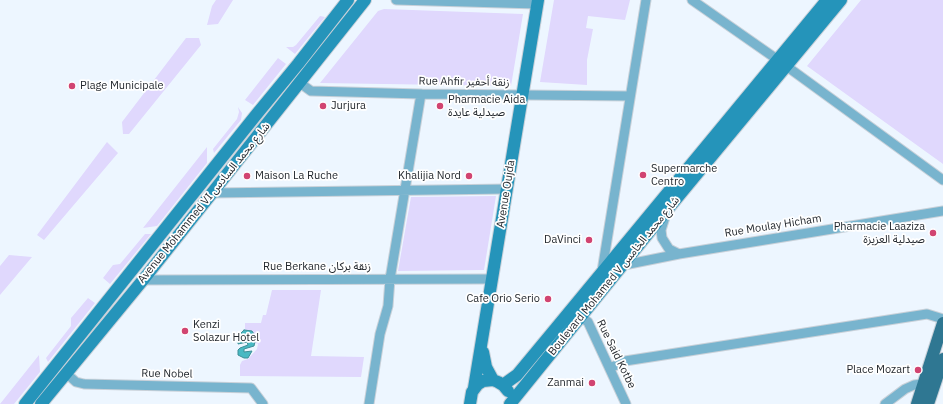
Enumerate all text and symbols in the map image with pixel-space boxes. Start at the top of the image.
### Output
street label: Rue Ahfir زنقة أحفير [418,75,510,89]
place label: Plage Municipale [80,79,164,93]
marker: Plage Municipale [67,81,77,91]
place label: Pharmacie Aida صيدلية عايدة [448,93,525,119]
place label: Jurjura [331,99,366,113]
marker: Jurjura [318,101,328,111]
marker: Pharmacie Aida صيدلية عايدة [435,101,445,111]
street label: Avenue Mohammed VI شارع محمد السادس [135,120,273,286]
street label: Avenue Oujda [494,159,518,229]
place label: Supermarche Centro [651,162,717,188]
place label: Maison La Ruche [255,169,338,183]
place label: Khalijia Nord [398,169,461,183]
marker: Supermarche Centro [638,170,648,180]
marker: Maison La Ruche [242,171,252,181]
marker: Khalijia Nord [464,171,474,181]
street label: Boulevard Mohamed V شارع محمد الخامس [546,194,682,358]
street label: Rue Moulay Hicham [724,212,822,240]
place label: Pharmacie Laaziza صيدلية العزيزة [834,220,925,246]
marker: Pharmacie Laaziza صيدلية العزيزة [928,228,938,238]
place label: DaVinci [544,233,581,247]
marker: DaVinci [584,235,594,245]
street label: Rue Berkane زنقة بركان [263,260,371,274]
place label: Cafe Orio Serio [466,292,540,306]
marker: Cafe Orio Serio [543,294,553,304]
street label: Rue Said Kotbe [594,317,638,391]
place label: Kenzi Solazur Hotel [193,318,259,344]
marker: Kenzi Solazur Hotel [180,326,190,336]
place label: Place Mozart [846,363,910,377]
marker: Place Mozart [913,365,923,375]
street label: Rue Nobel [141,367,193,381]
place label: Zanmai [547,376,584,390]
marker: Zanmai [587,378,597,388]

